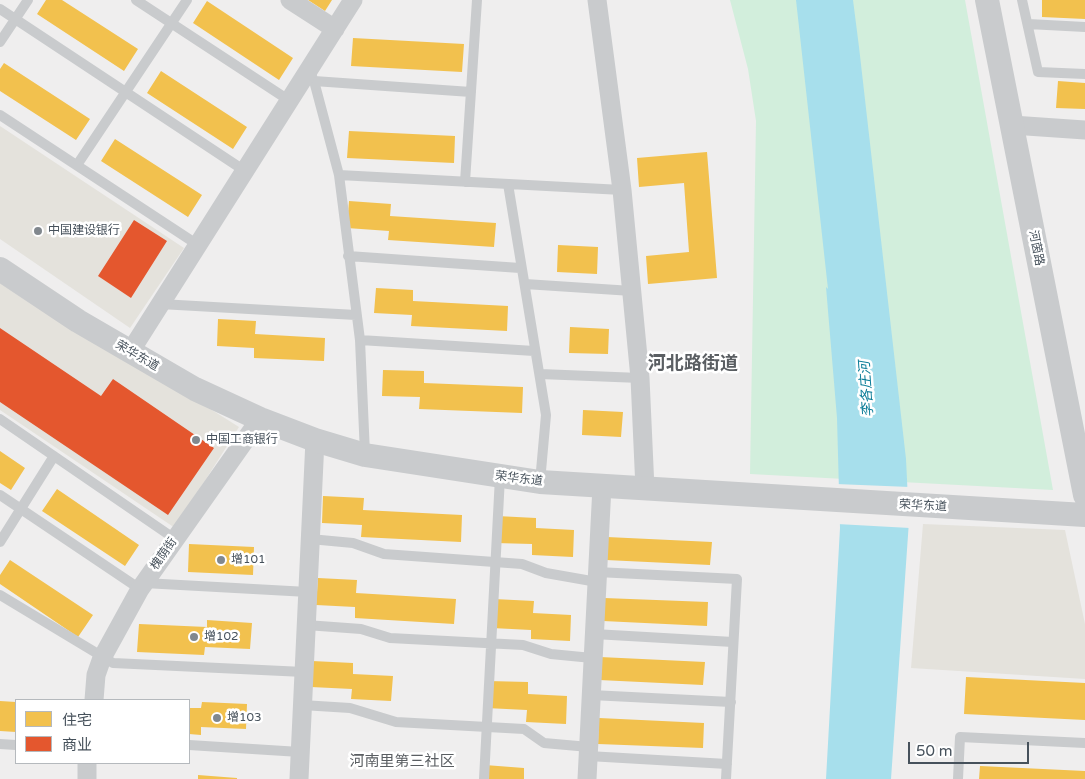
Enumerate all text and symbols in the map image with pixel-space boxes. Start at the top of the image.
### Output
place label: 中国建设银行 [48,224,120,238]
marker: 中国建设银行 [32,225,44,237]
street label: 河茵路 [1025,229,1047,267]
street label: 荣华东道 [113,338,161,374]
district label: 河北路街道 [648,353,738,375]
water label: 李各庄河 [857,360,877,418]
place label: 中国工商银行 [206,433,278,447]
marker: 中国工商银行 [190,434,202,446]
street label: 荣华东道 [494,469,544,489]
street label: 荣华东道 [899,498,947,514]
street label: 槐荫街 [148,535,180,573]
place label: 增101 [231,553,266,567]
marker: 增101 [215,554,227,566]
place label: 增102 [204,630,239,644]
marker: 增102 [188,631,200,643]
legend [15,699,190,764]
text: 住宅 [62,711,92,729]
place label: 增103 [227,711,262,725]
marker: 增103 [211,712,223,724]
scale bar [910,732,1031,764]
text: 商业 [62,736,92,754]
text: 50 m [916,742,953,760]
district label: 河南里第三社区 [350,753,454,771]

